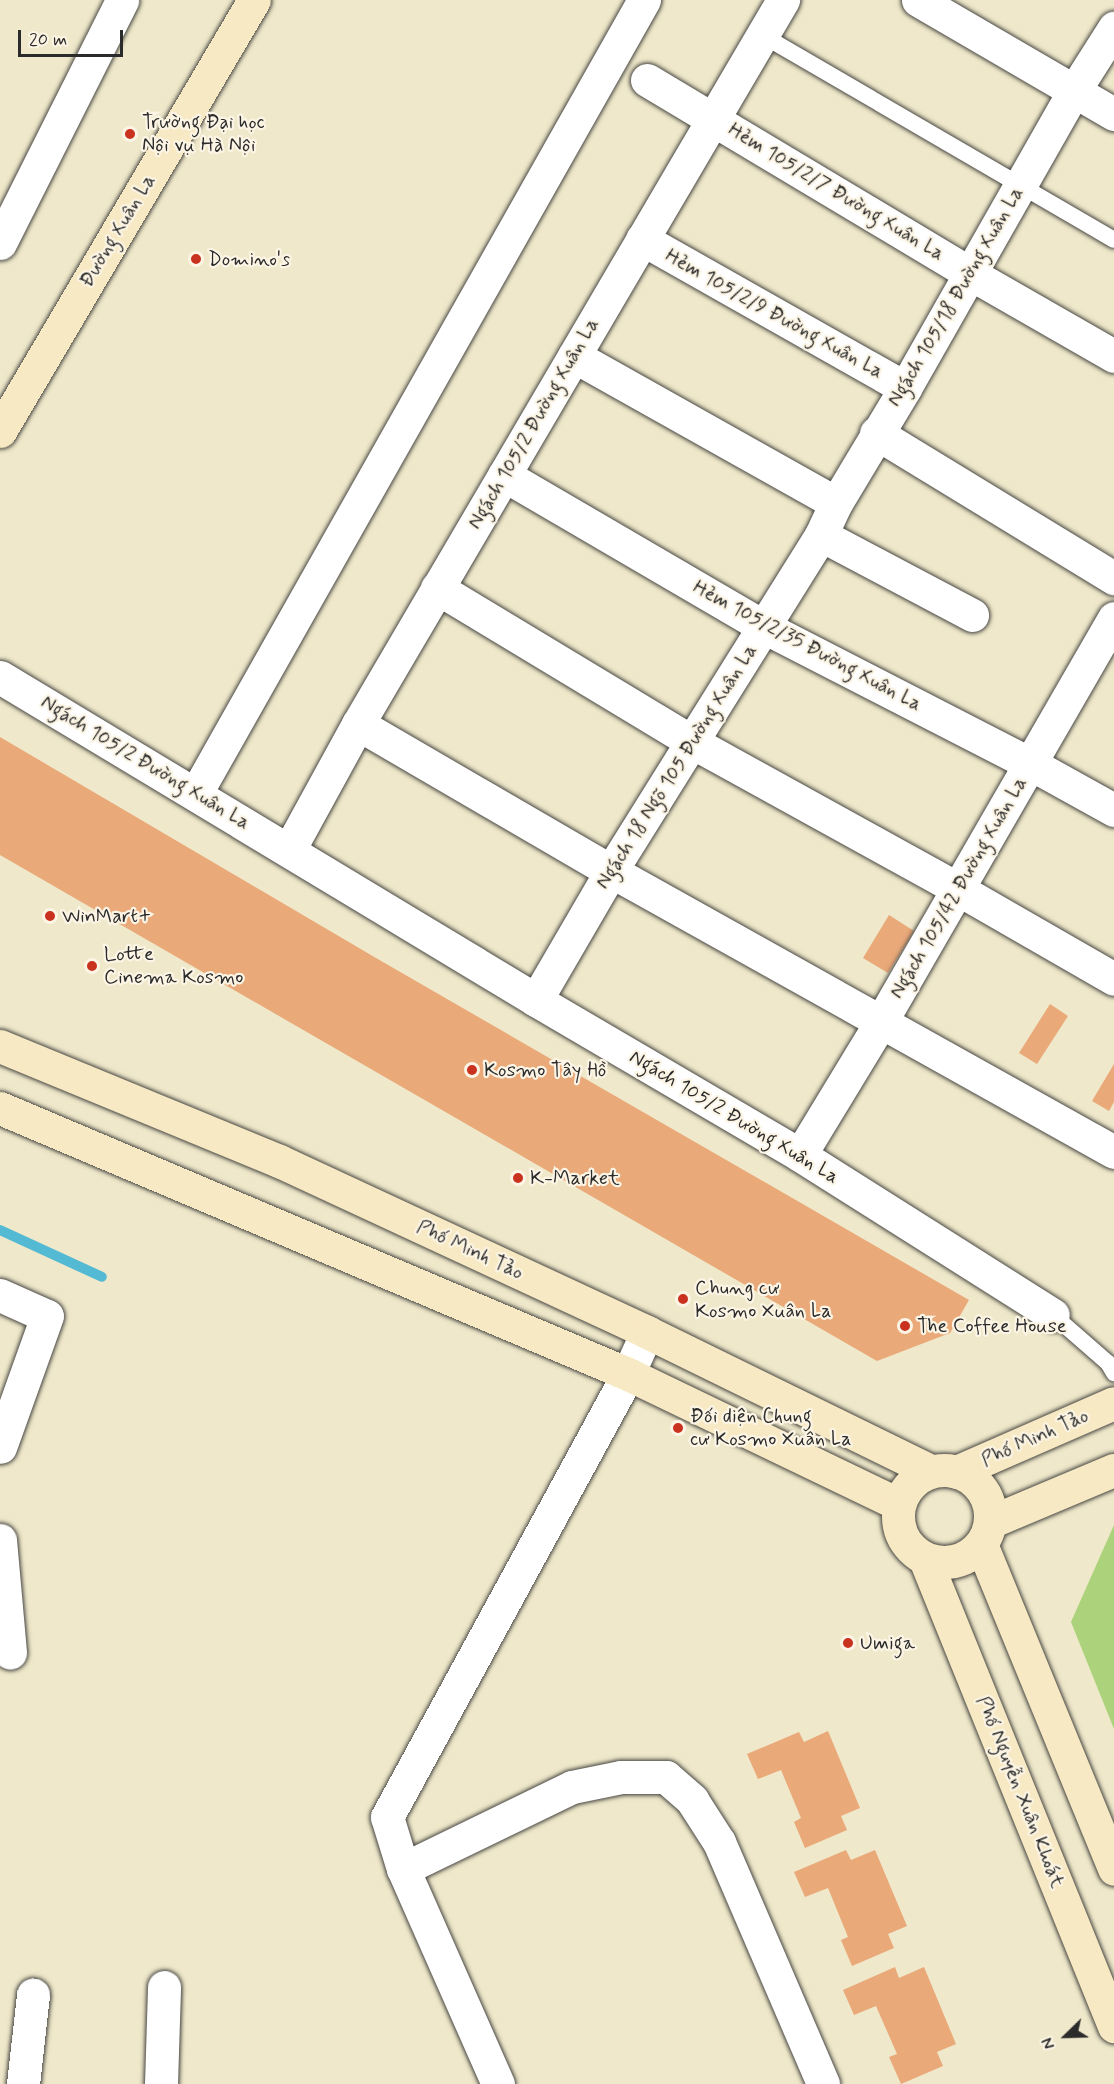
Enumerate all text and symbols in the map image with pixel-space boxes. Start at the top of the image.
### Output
scale bar [21,18,126,56]
text: 20 m [29,28,67,52]
place label: Trường Đại học Nội vụ Hà Nội [142,110,265,157]
street label: Hẻm 105/2/7 Đường Xuân La [723,117,949,267]
marker: Trường Đại học Nội vụ Hà Nội [123,127,137,141]
street label: Đường Xuân La [74,169,162,293]
street label: Ngách 105/18 Đường Xuân La [883,182,1029,412]
street label: Hẻm 105/2/9 Đường Xuân La [660,243,888,385]
place label: Domino's [208,247,290,271]
marker: Domino's [189,252,203,266]
street label: Ngách 105/2 Đường Xuân La [463,313,605,535]
street label: Hẻm 105/2/35 Đường Xuân La [688,575,926,717]
street label: Ngách 18 Ngõ 105 Đường Xuân La [591,639,763,895]
street label: Ngách 105/2 Đường Xuân La [35,690,255,836]
street label: Ngách 105/42 Đường Xuân La [885,772,1033,1004]
place label: WinMart+ [62,904,151,928]
marker: WinMart+ [43,909,57,923]
place label: Lotte Cinema Kosmo [104,942,243,989]
marker: Lotte Cinema Kosmo [85,959,99,973]
street label: Ngách 105/2 Đường Xuân La [624,1044,844,1190]
place label: Kosmo Tây Hồ [484,1058,608,1082]
marker: Kosmo Tây Hồ [465,1063,479,1077]
place label: K-Market [530,1166,620,1190]
marker: K-Market [511,1171,525,1185]
street label: Phố Minh Tảo [413,1215,527,1285]
place label: Chung cư Kosmo Xuân La [695,1276,831,1323]
marker: Chung cư Kosmo Xuân La [676,1292,690,1306]
place label: The Coffee House [917,1314,1063,1338]
marker: The Coffee House [898,1319,912,1333]
place label: Đối diện Chung cư Kosmo Xuân La [690,1404,851,1451]
street label: Phố Minh Tảo [978,1404,1092,1472]
marker: Đối diện Chung cư Kosmo Xuân La [671,1421,685,1435]
place label: Umiga [860,1631,915,1655]
marker: Umiga [841,1636,855,1650]
street label: Phố Nguyễn Xuân Khoát [971,1694,1069,1890]
north arrow [1036,2006,1096,2066]
text: N [1037,2034,1061,2052]

